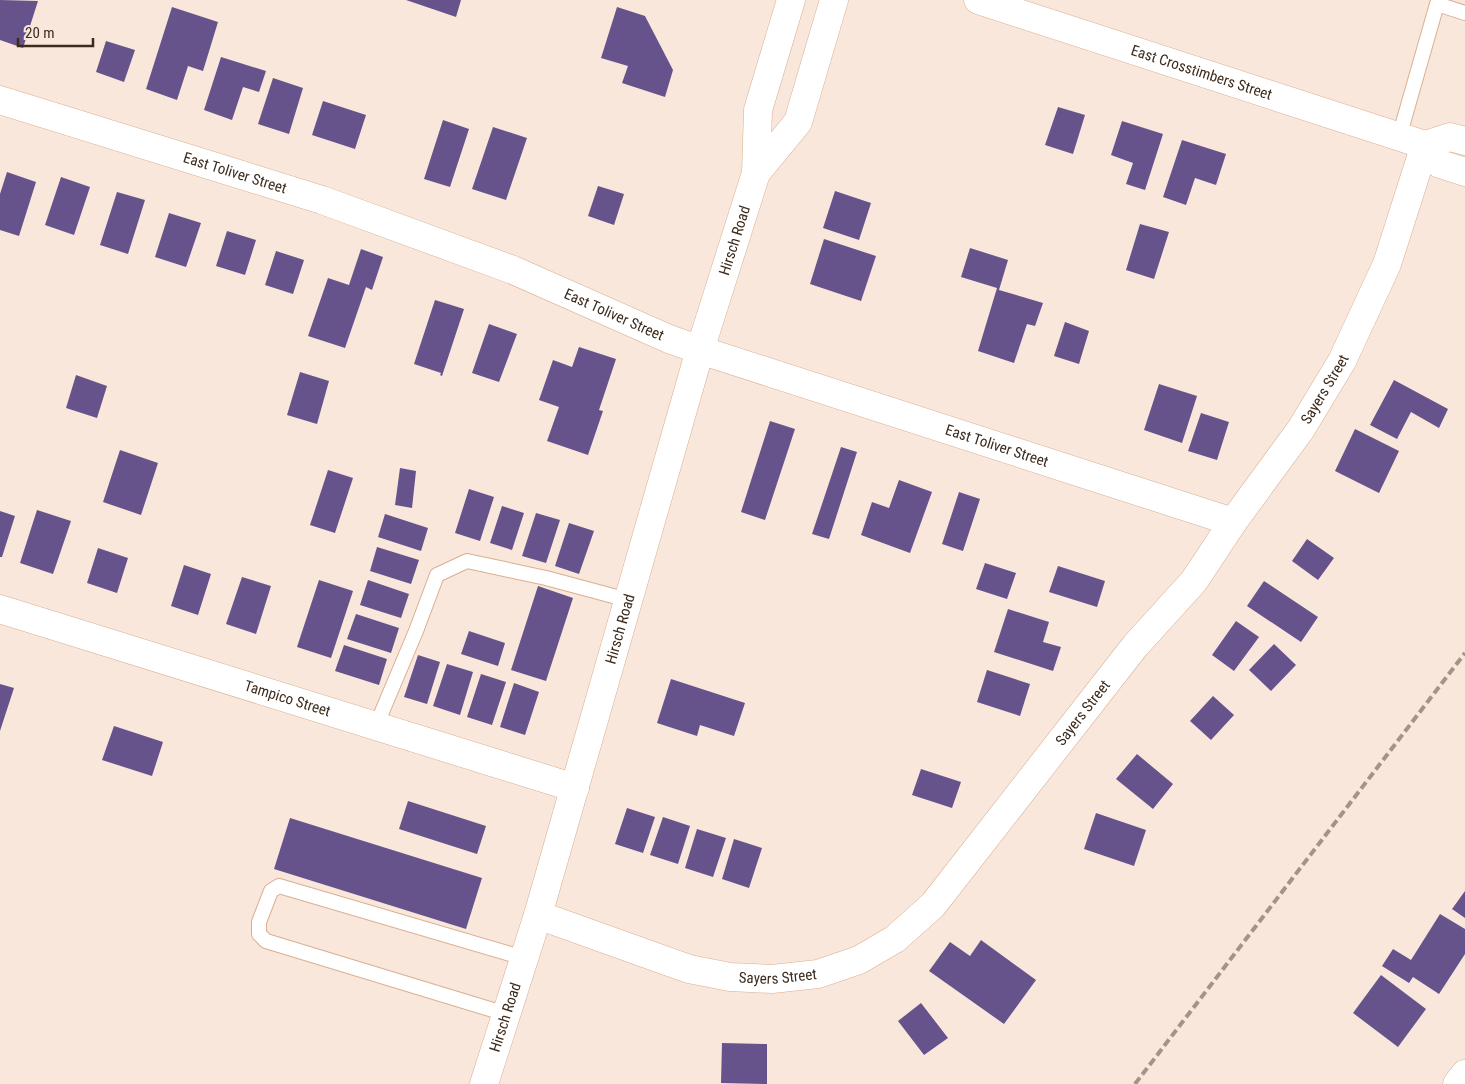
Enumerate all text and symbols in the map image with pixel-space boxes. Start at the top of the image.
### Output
scale bar [18,15,92,47]
text: 20 m [25,24,55,42]
street label: East Crosstimbers Street [1129,41,1274,104]
street label: East Toliver Street [181,148,289,197]
street label: Hirsch Road [715,204,754,278]
street label: East Toliver Street [561,285,667,345]
street label: Sayers Street [1297,352,1353,427]
street label: East Toliver Street [943,421,1051,471]
street label: Hirsch Road [601,592,639,666]
street label: Tampico Street [242,677,333,720]
street label: Sayers Street [1052,677,1114,749]
street label: Sayers Street [738,965,818,988]
street label: Hirsch Road [486,980,525,1054]

